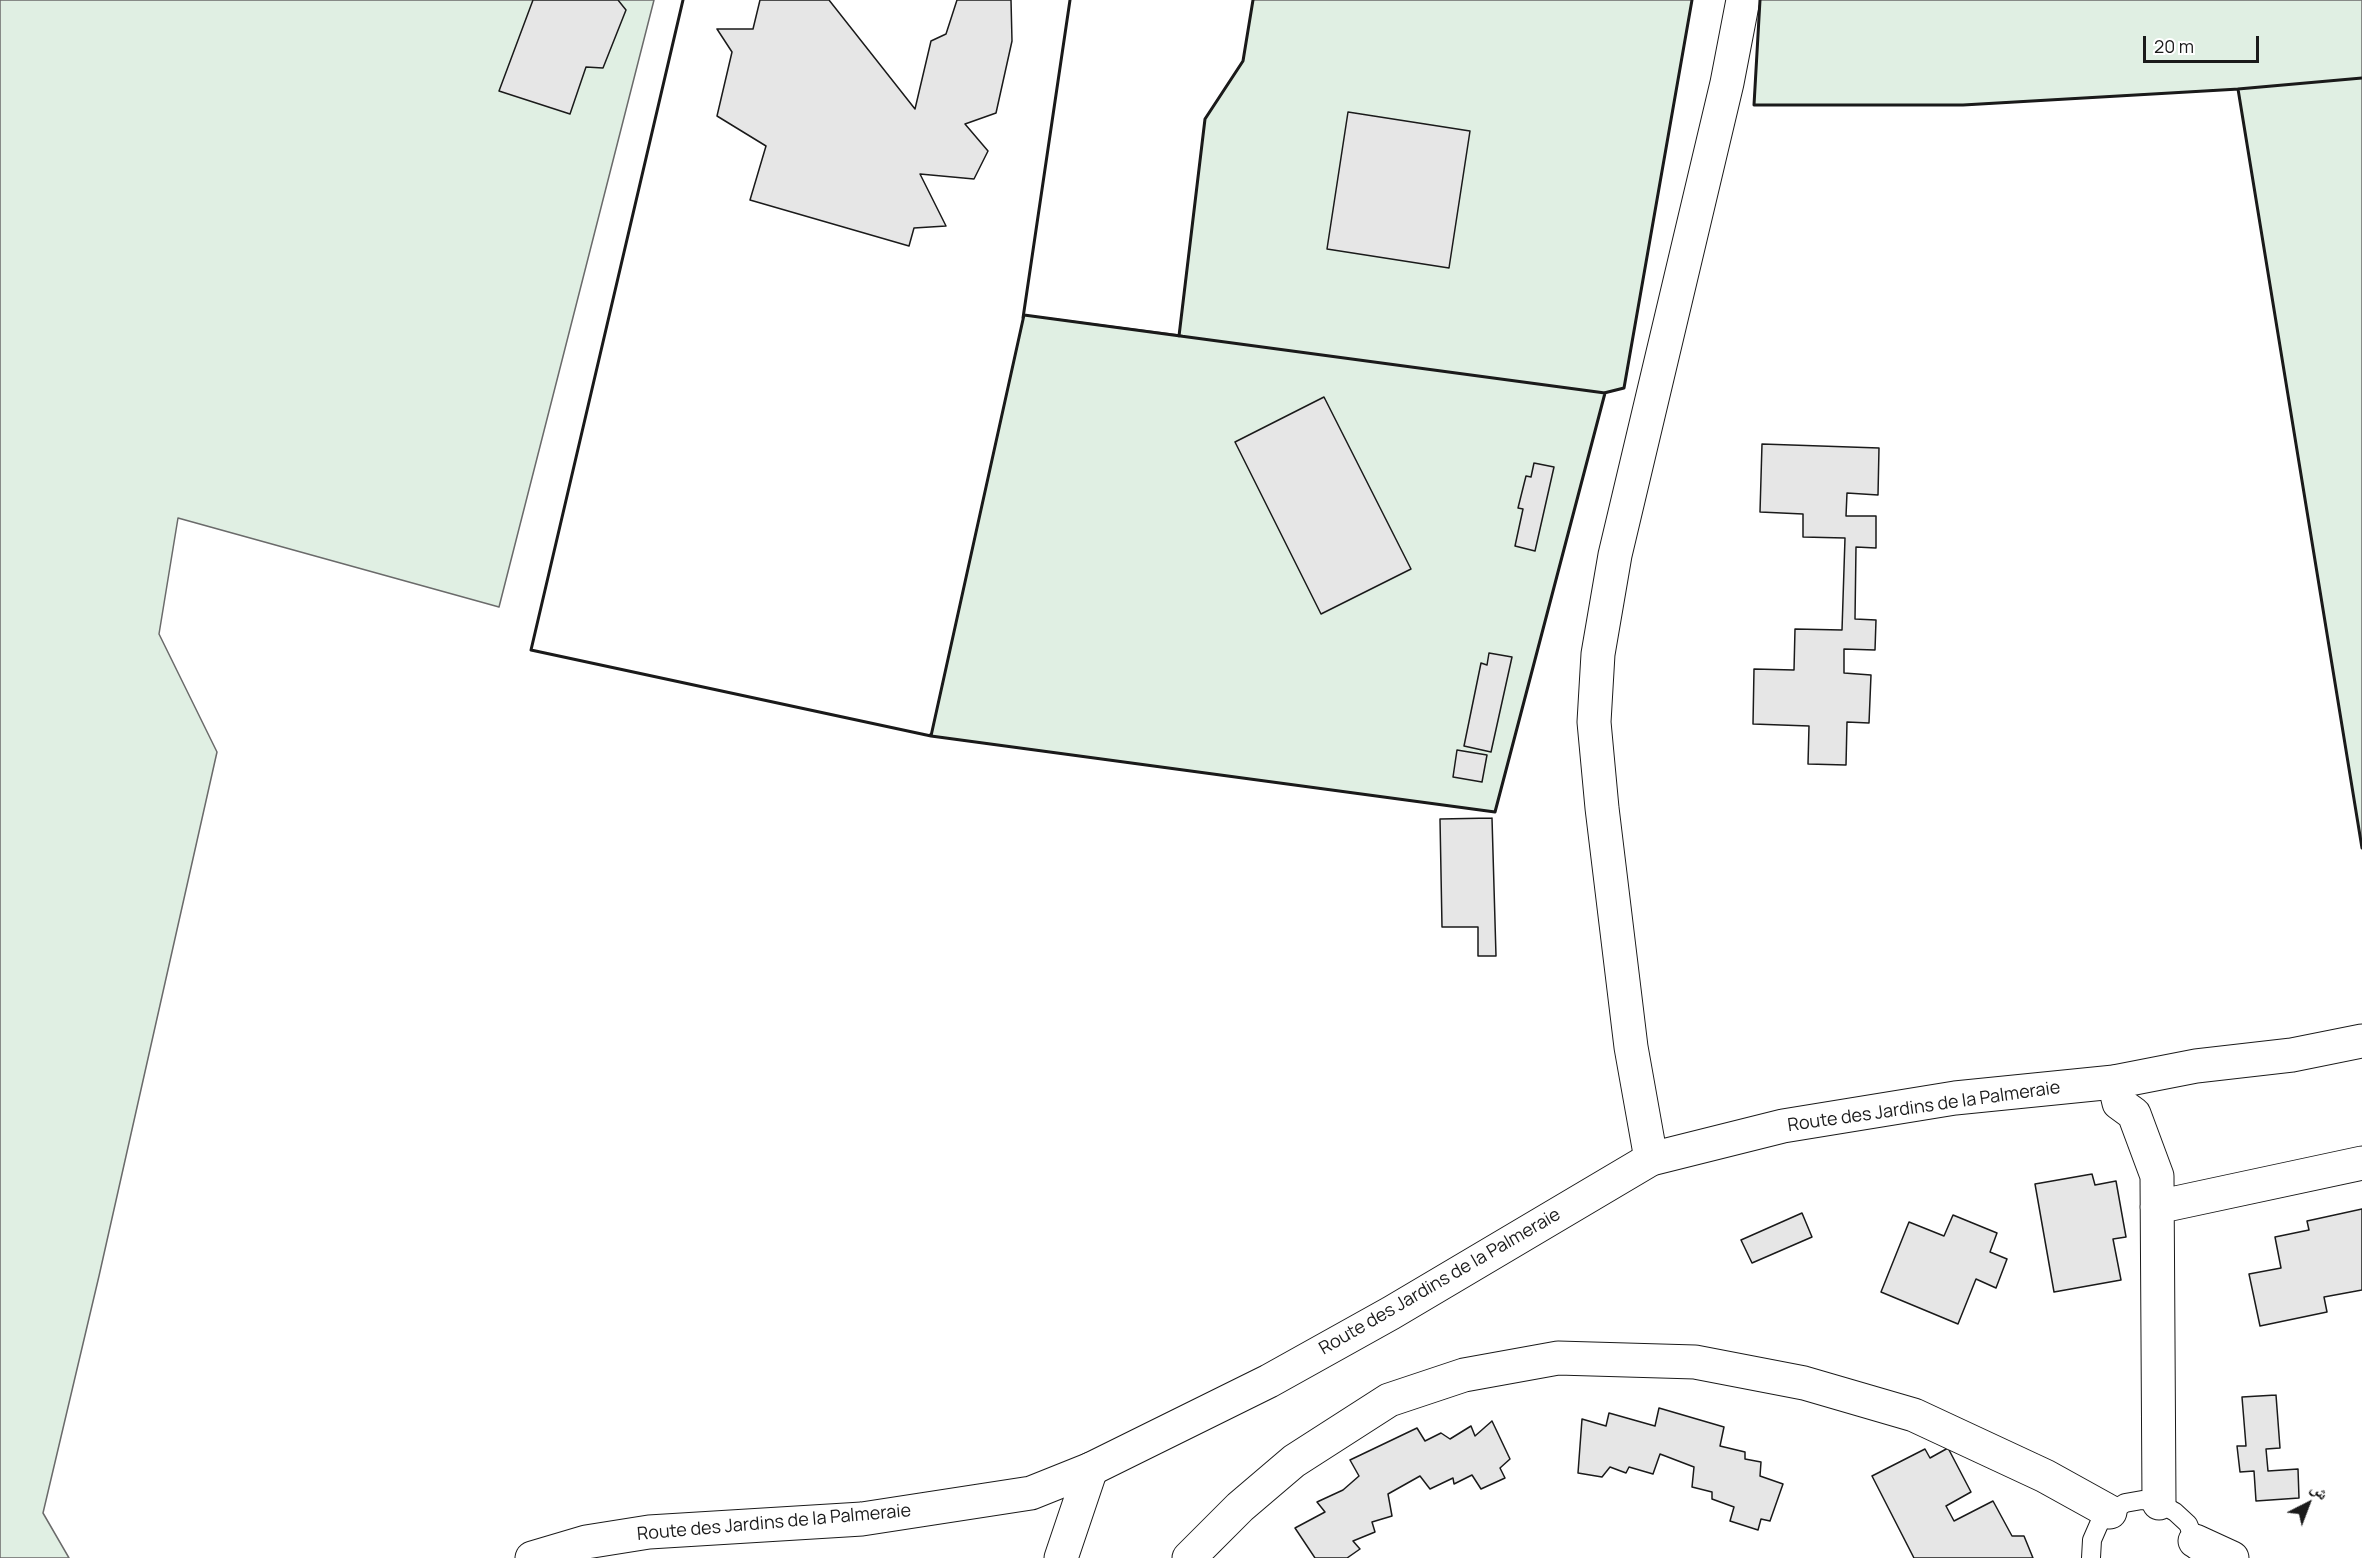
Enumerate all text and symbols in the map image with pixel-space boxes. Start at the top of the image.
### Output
scale bar [2146,24,2262,62]
text: 20 m [2154,34,2194,58]
street label: Route des Jardins de la Palmeraie [1786,1077,2062,1137]
street label: Route des Jardins de la Palmeraie [1316,1204,1564,1360]
north arrow [2278,1474,2338,1534]
text: ش [2306,1477,2334,1504]
street label: Route des Jardins de la Palmeraie [636,1500,912,1546]

